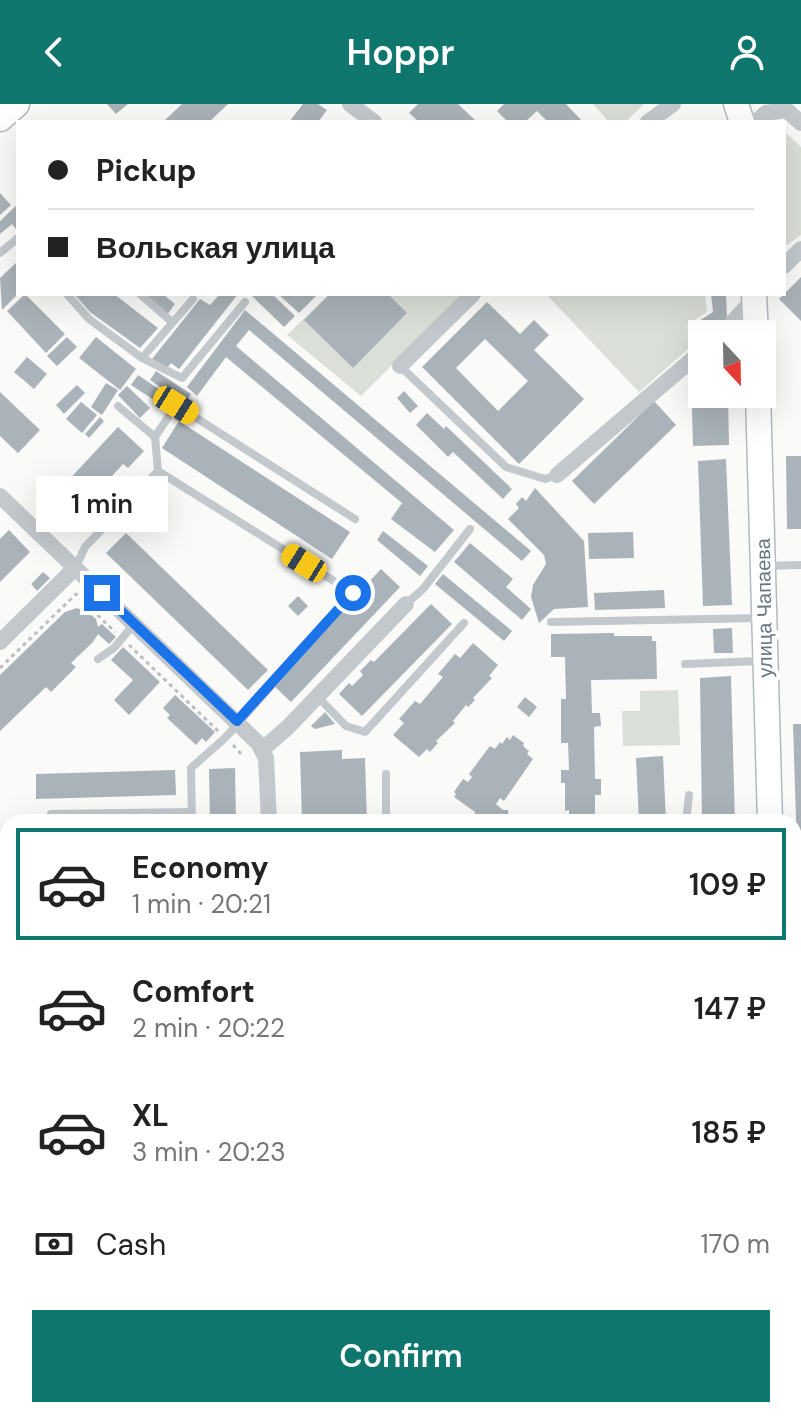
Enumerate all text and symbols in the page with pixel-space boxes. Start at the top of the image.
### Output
text: Hoppr [347,29,454,76]
icon: back [32,30,76,74]
icon: person [725,30,769,74]
text: Pickup [96,151,196,190]
text: Вольская улица [96,228,335,267]
north arrow [688,320,776,408]
map controls [688,320,776,408]
car [149,382,203,428]
callout: 1 min [36,477,168,533]
text: 1 min [71,487,133,521]
street label: улица Чапаева [750,537,778,678]
car [277,540,331,586]
route end [84,575,120,611]
route start [335,575,371,611]
icon: car [36,848,108,920]
text: Economy [132,848,269,887]
text: 109 ₽ [689,865,766,904]
text: 1 min · 20:21 [132,887,271,921]
icon: car [36,972,108,1044]
text: Comfort [132,972,255,1011]
text: 147 ₽ [694,989,766,1028]
text: 2 min · 20:22 [132,1011,285,1045]
icon: car [36,1096,108,1168]
text: XL [132,1096,169,1135]
text: 185 ₽ [692,1113,766,1152]
text: 3 min · 20:23 [132,1135,286,1169]
icon: cash [32,1222,76,1266]
text: Cash [96,1225,166,1264]
text: 170 m [701,1227,770,1261]
button: Confirm [32,1310,770,1402]

